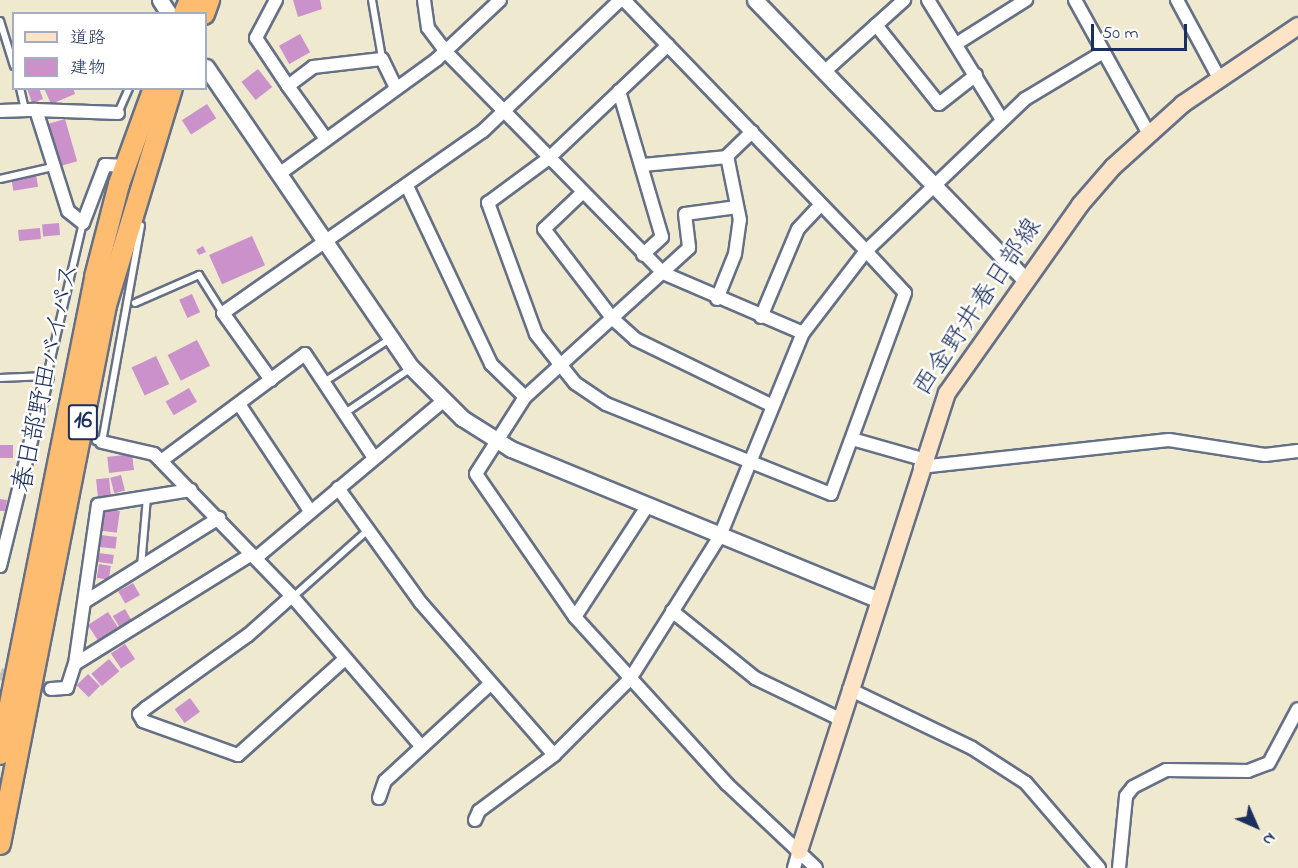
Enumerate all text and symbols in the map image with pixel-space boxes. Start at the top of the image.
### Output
legend [12,12,207,90]
scale bar [1094,12,1190,50]
text: 50 m [1102,21,1139,47]
text: 道路 [70,26,106,52]
text: 建物 [70,56,106,82]
street label: 西金野井春日部線 [908,213,1050,403]
street label: 春日部野田バイパス [8,260,88,496]
road number: 16 [66,401,100,443]
north arrow [1226,796,1286,856]
text: N [1256,826,1281,851]

